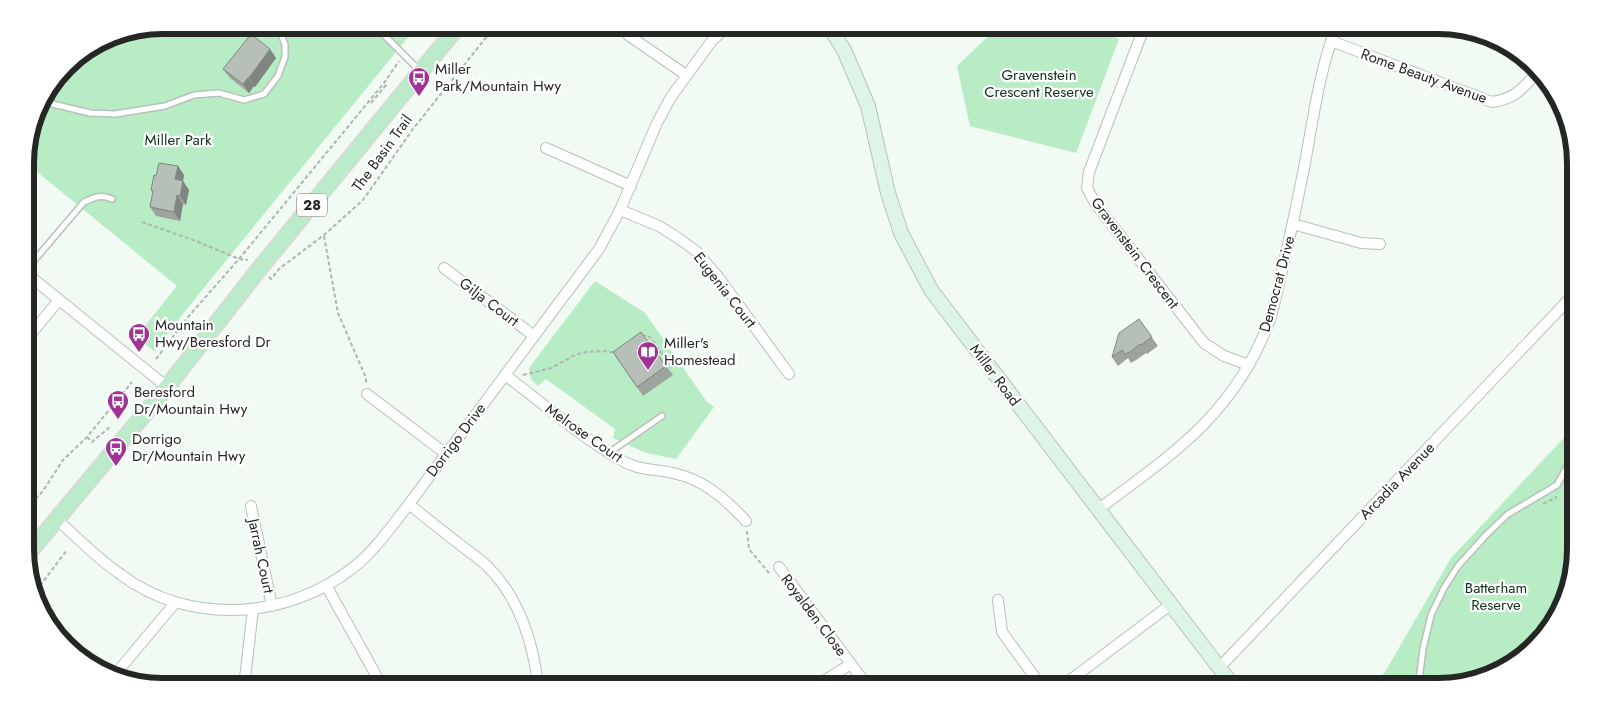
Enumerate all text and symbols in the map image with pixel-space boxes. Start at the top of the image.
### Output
street label: Rome Beauty Avenue [1358,43,1491,109]
place label: Miller Park/Mountain Hwy [435,58,561,97]
park label: Gravenstein Crescent Reserve [984,64,1094,103]
bus stop icon: Miller Park/Mountain Hwy [407,66,431,97]
street label: The Basin Trail [347,110,417,196]
park label: Miller Park [144,129,212,151]
street label: Gravenstein Crescent [1086,193,1185,314]
road number: 28 [297,194,327,216]
street label: Democrat Drive [1254,233,1300,335]
street label: Eugenia Court [688,247,762,333]
street label: Gilja Court [455,272,524,332]
place label: Mountain Hwy/Beresford Dr [155,314,271,353]
bus stop icon: Mountain Hwy/Beresford Dr [127,322,151,353]
place label: Miller's Homestead [664,332,735,371]
street label: Miller Road [964,339,1026,411]
library icon: Miller's Homestead [636,340,660,371]
place label: Beresford Dr/Mountain Hwy [134,381,248,420]
bus stop icon: Beresford Dr/Mountain Hwy [106,389,130,420]
street label: Dorrigo Drive [421,398,491,481]
street label: Melrose Court [541,398,627,468]
place label: Dorrigo Dr/Mountain Hwy [132,428,246,467]
bus stop icon: Dorrigo Dr/Mountain Hwy [104,436,128,467]
street label: Arcadia Avenue [1354,437,1440,525]
street label: Jarrah Court [242,515,280,596]
street label: Royalden Close [776,569,852,661]
park label: Batterham Reserve [1465,577,1527,616]

